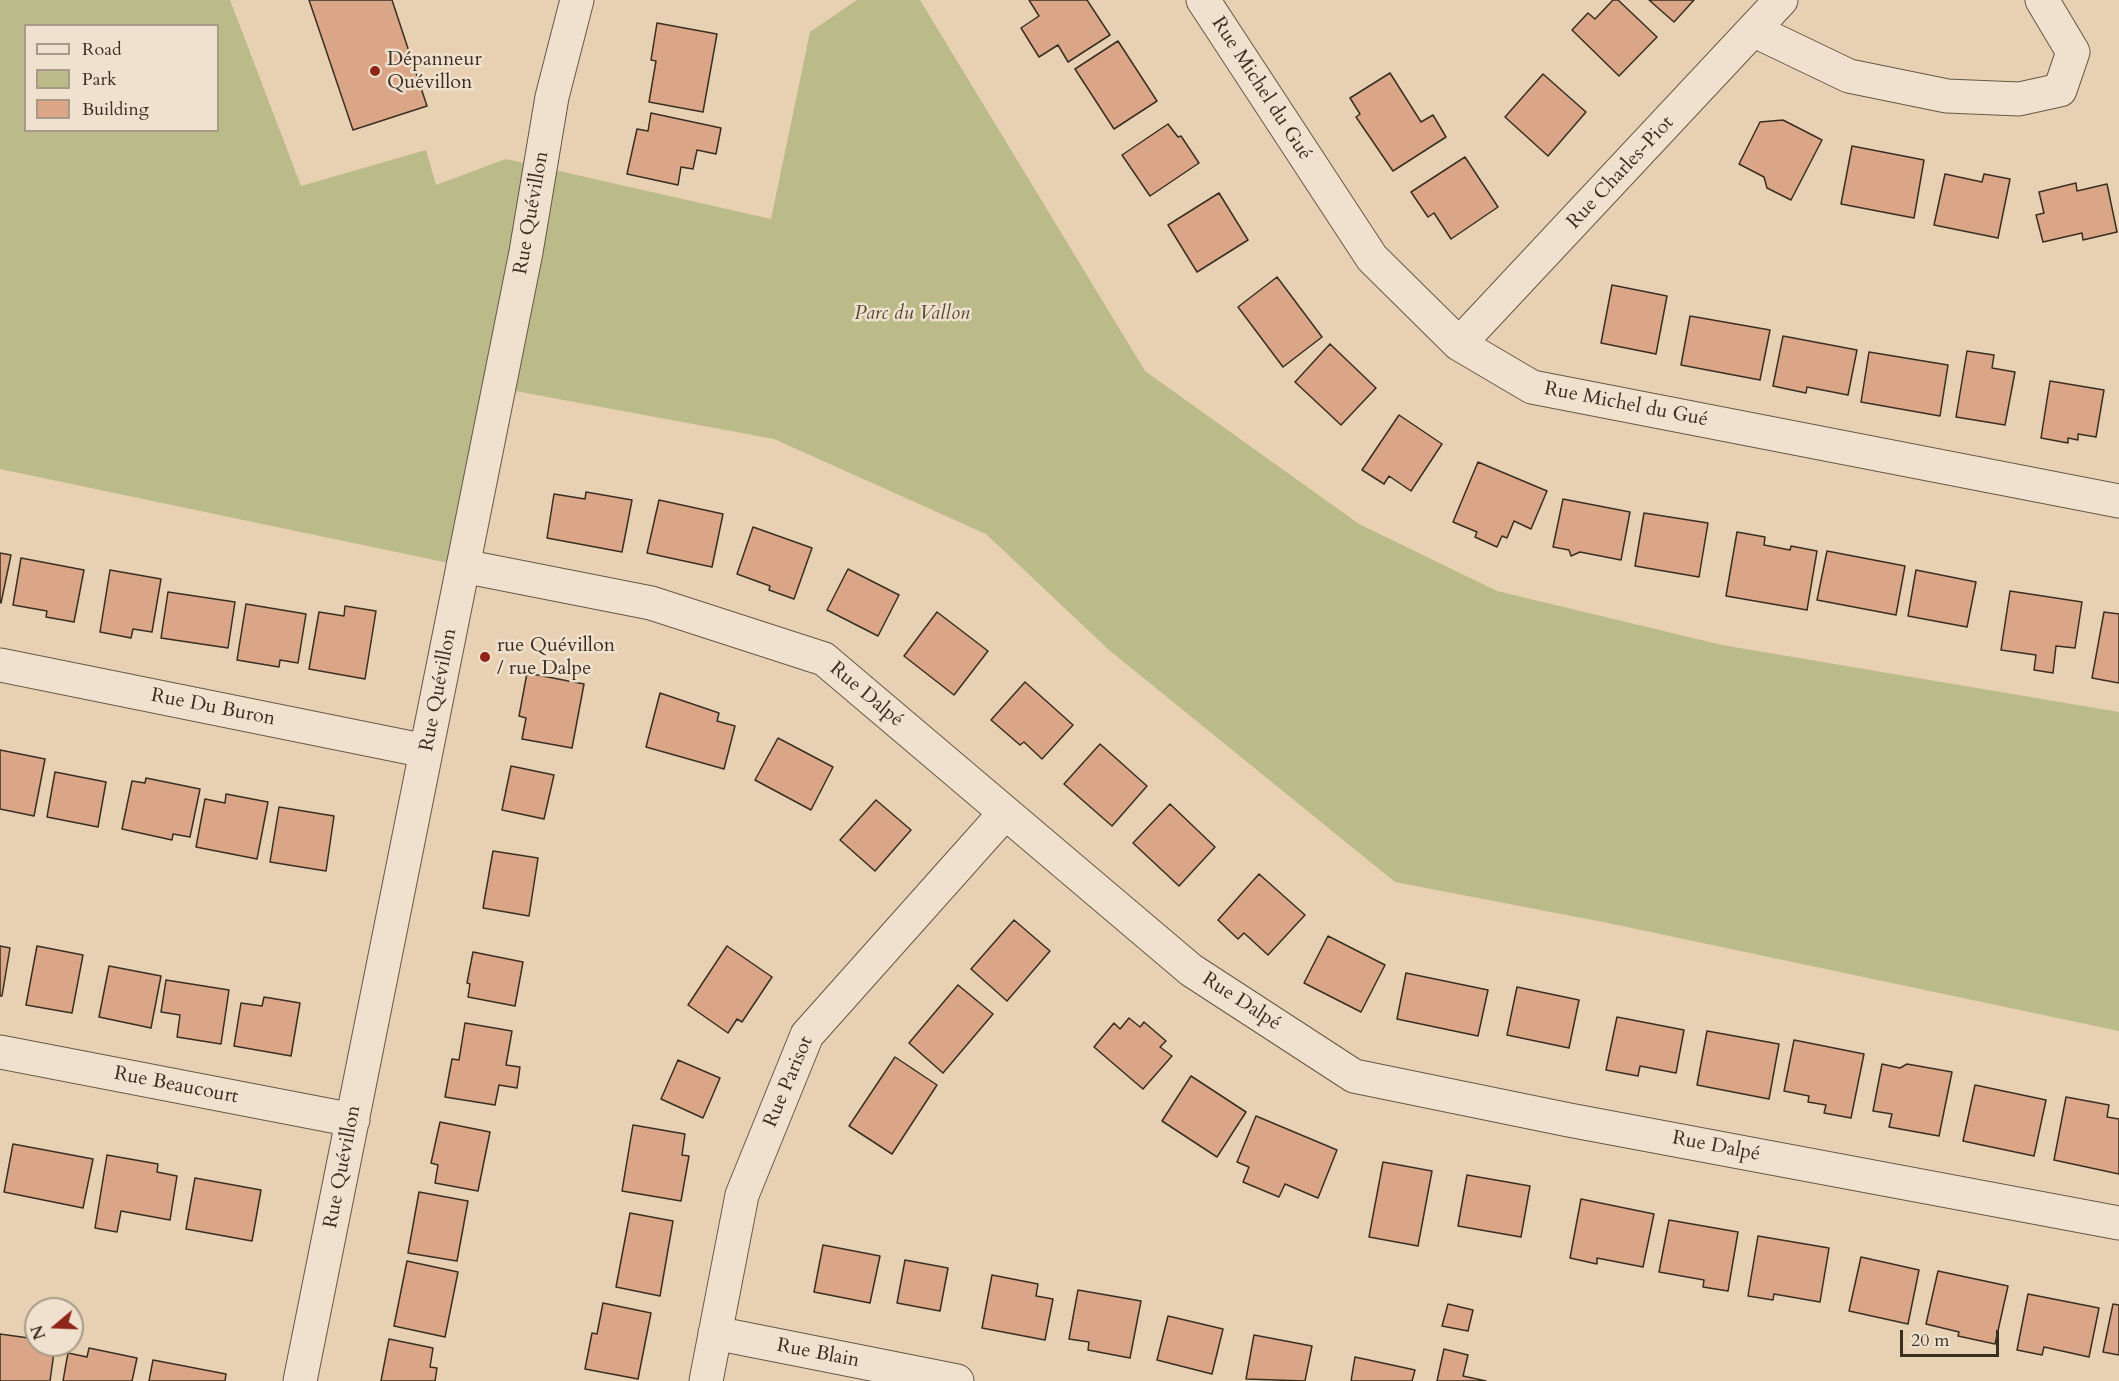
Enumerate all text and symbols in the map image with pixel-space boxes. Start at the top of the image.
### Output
street label: Rue Michel du Gué [1206,13,1316,165]
legend [24,24,219,132]
text: Road [82,37,122,62]
place label: Dépanneur Quévillon [387,48,482,95]
marker: Dépanneur Quévillon [368,64,382,78]
text: Park [82,67,117,92]
text: Building [82,97,149,122]
street label: Rue Charles-Piot [1562,111,1680,235]
street label: Rue Quévillon [509,150,555,276]
park label: Parc du Vallon [854,302,970,326]
street label: Rue Michel du Gué [1542,377,1710,433]
street label: Rue Quévillon [415,627,463,753]
place label: rue Quévillon / rue Dalpe [497,634,615,681]
marker: rue Quévillon / rue Dalpe [478,650,492,664]
street label: Rue Dalpé [824,657,908,733]
street label: Rue Du Buron [149,684,277,732]
street label: Rue Dalpé [1197,968,1285,1036]
street label: Rue Parisot [759,1033,819,1131]
street label: Rue Beaucourt [112,1062,240,1110]
street label: Rue Quévillon [319,1104,367,1230]
street label: Rue Dalpé [1670,1127,1762,1167]
north arrow [24,1297,84,1357]
scale bar [1903,1318,2002,1356]
text: N [26,1322,52,1342]
text: 20 m [1911,1328,1950,1353]
street label: Rue Blain [775,1334,861,1374]

